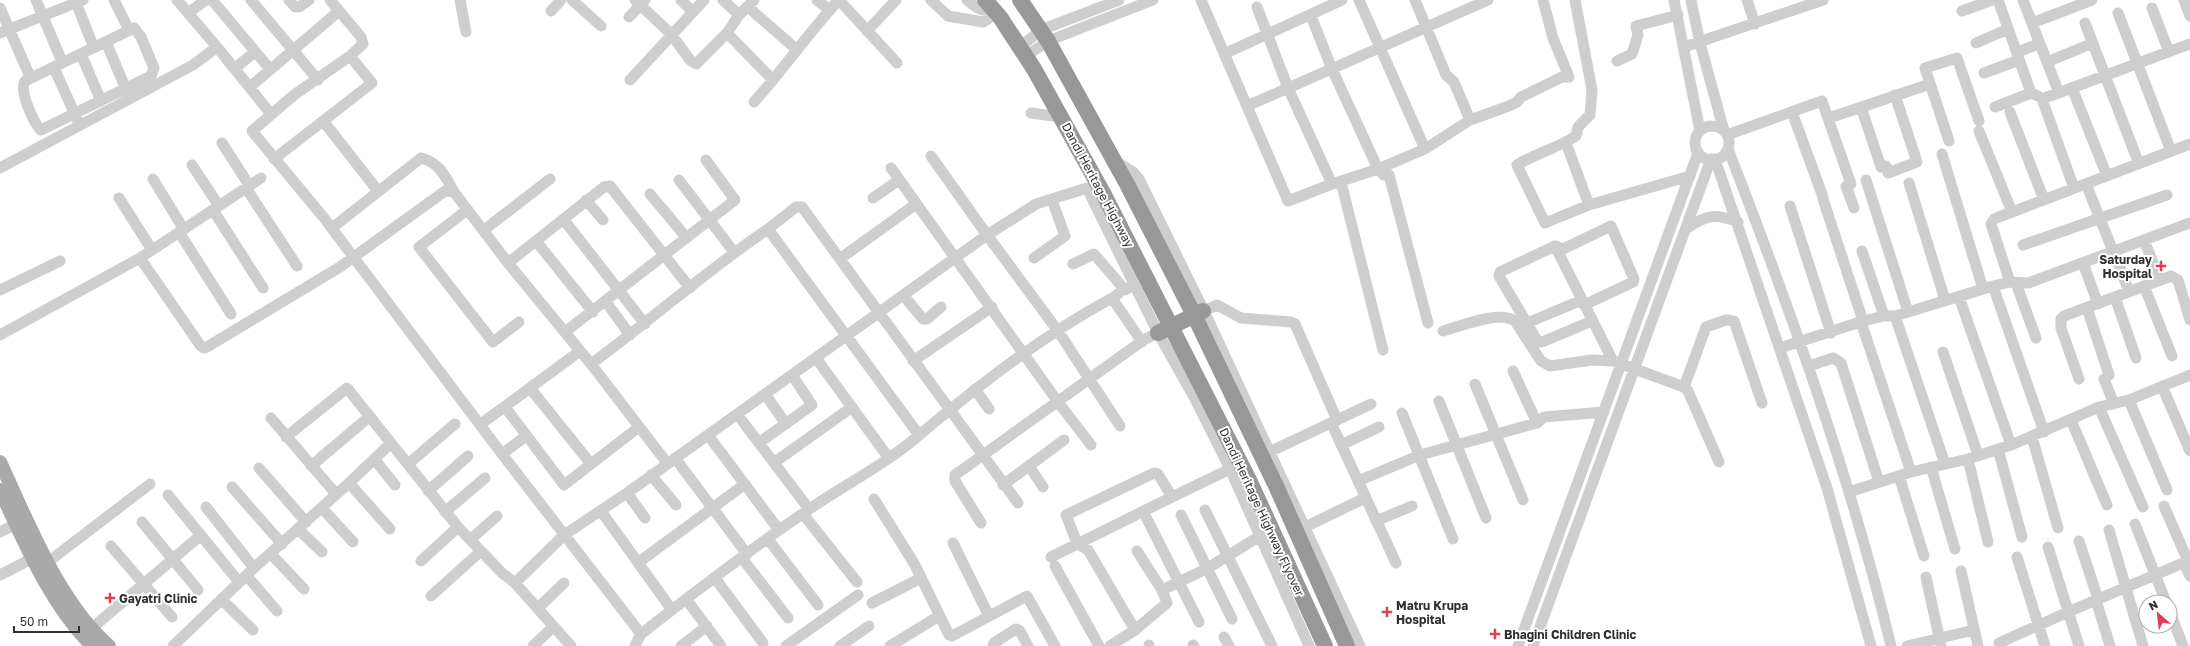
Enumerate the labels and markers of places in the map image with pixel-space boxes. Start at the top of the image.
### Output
place label: Saturday Hospital [2099,252,2153,281]
marker: Saturday Hospital [2155,260,2167,272]
place label: Gayatri Clinic [119,591,197,606]
marker: Gayatri Clinic [104,592,116,604]
place label: Matru Krupa Hospital [1396,598,1468,627]
marker: Matru Krupa Hospital [1381,606,1393,618]
place label: Bhagini Children Clinic [1504,627,1637,642]
marker: Bhagini Children Clinic [1489,628,1501,640]

